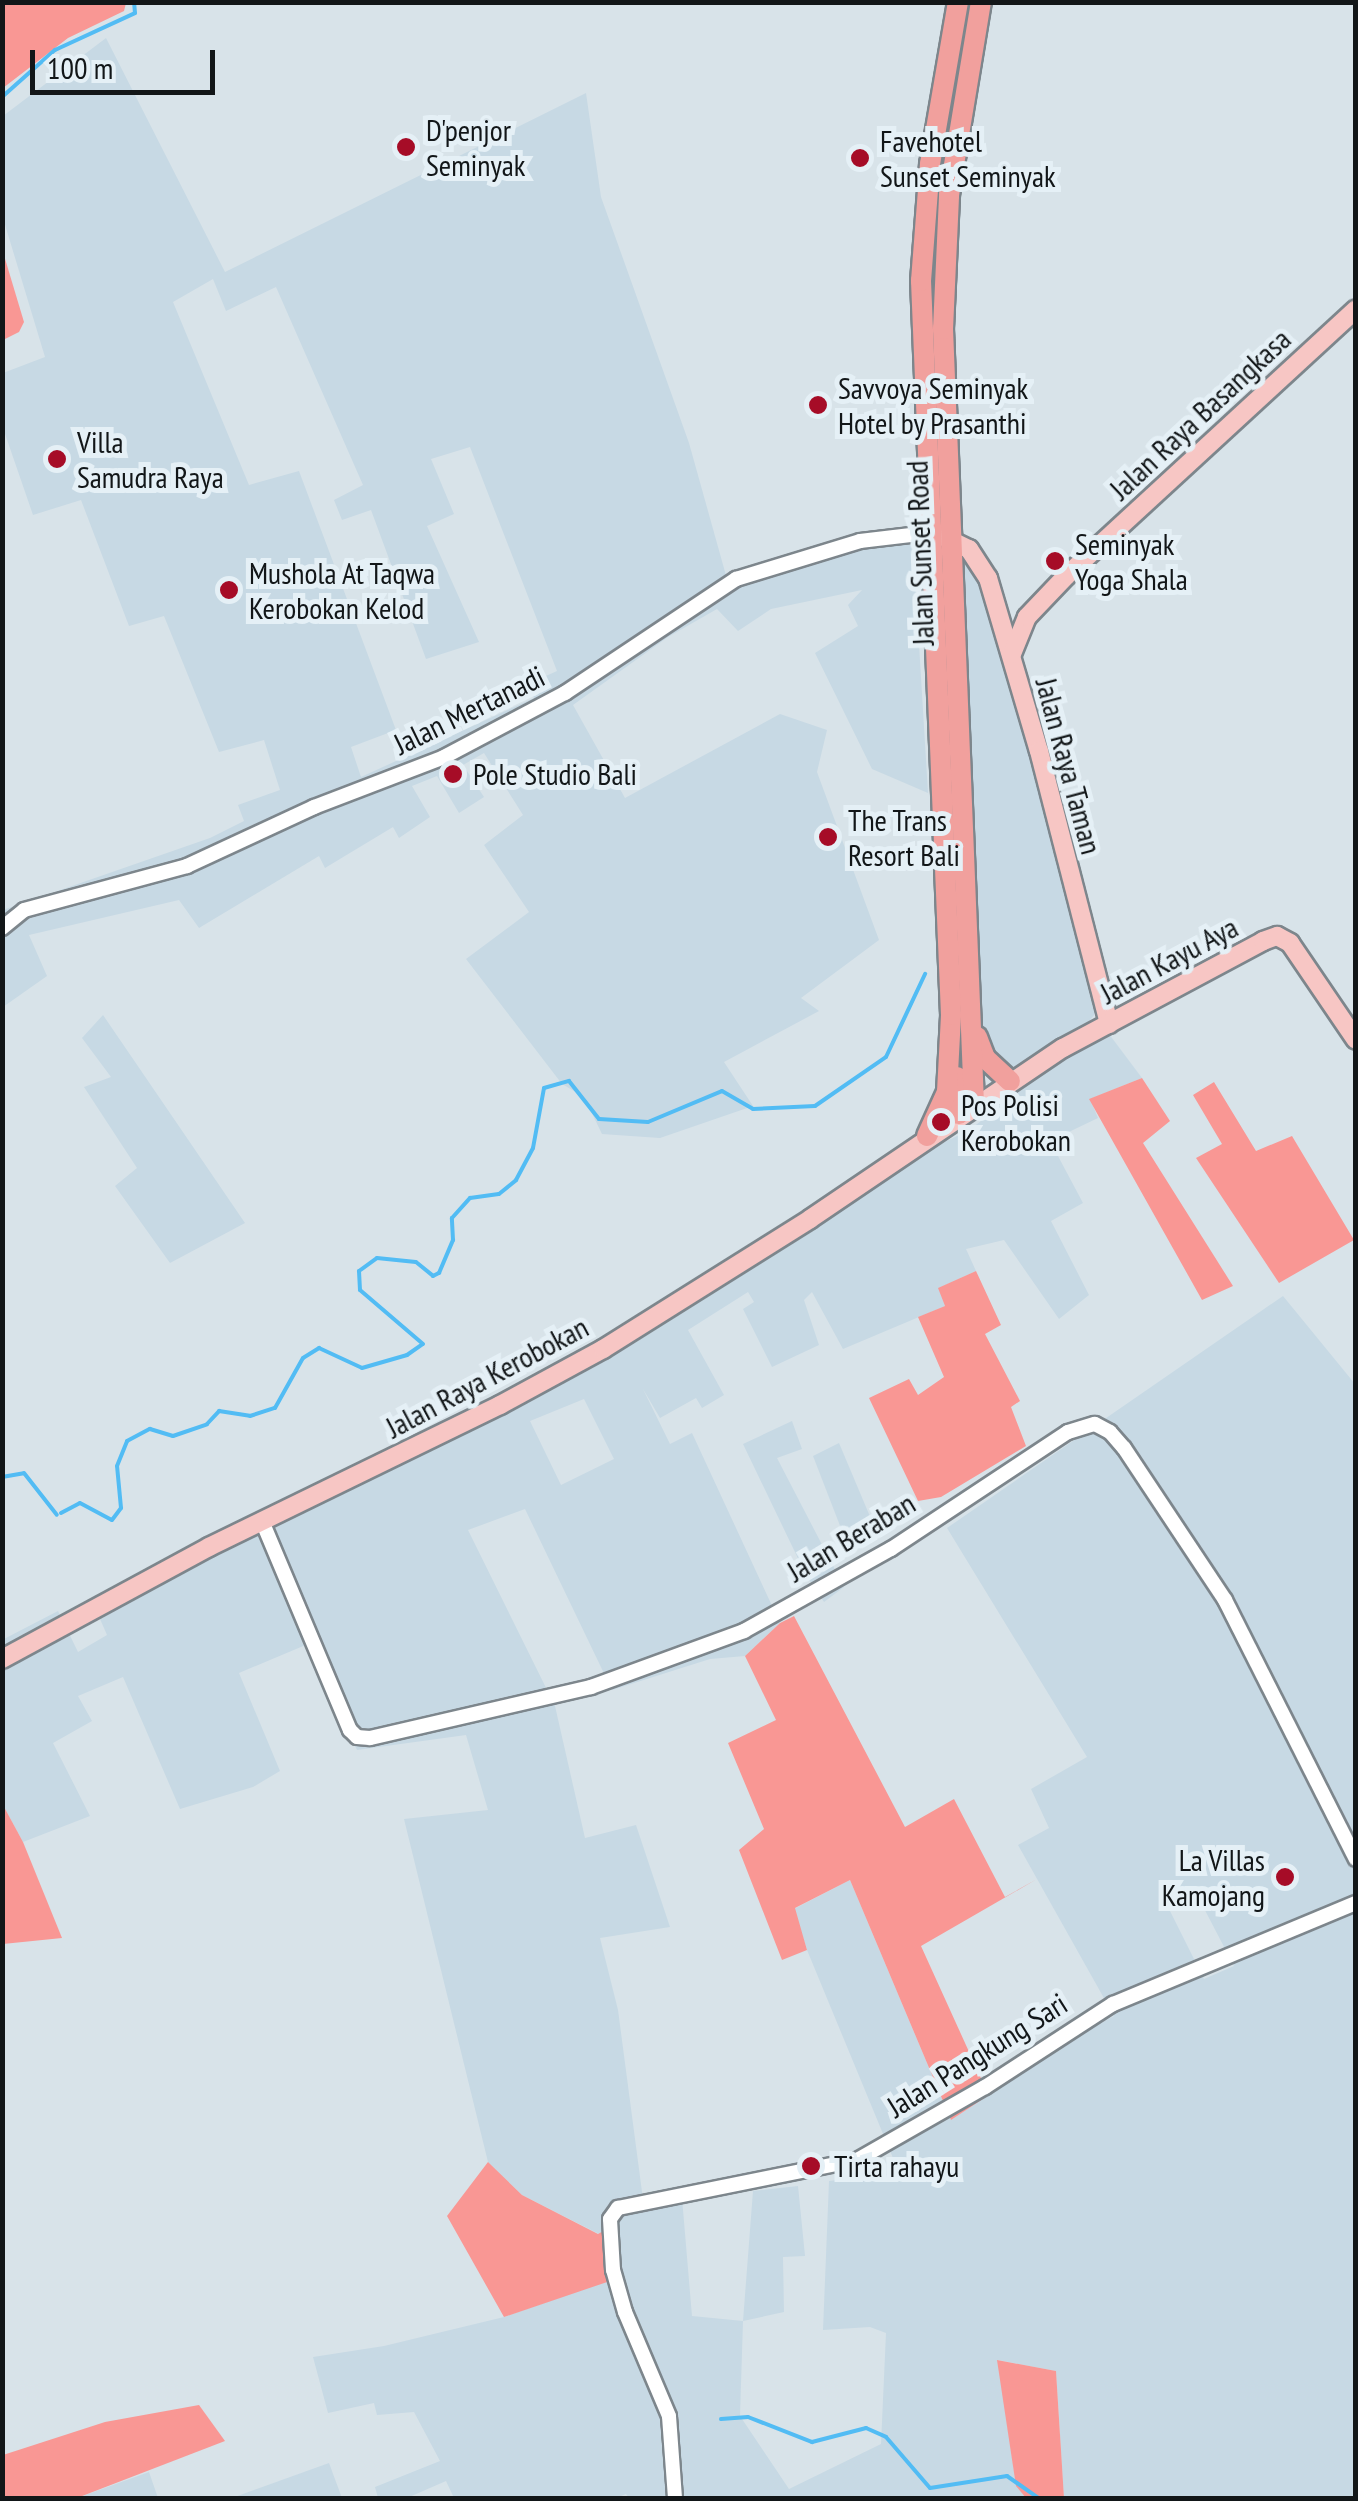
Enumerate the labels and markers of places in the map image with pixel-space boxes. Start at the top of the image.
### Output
place label: D'penjor Seminyak [426,112,525,182]
place label: Favehotel Sunset Seminyak [880,123,1056,194]
marker: D'penjor Seminyak [395,136,417,158]
marker: Favehotel Sunset Seminyak [849,147,871,169]
place label: Savvoya Seminyak Hotel by Prasanthi [838,370,1028,440]
marker: Savvoya Seminyak Hotel by Prasanthi [807,394,829,416]
place label: Villa Samudra Raya [77,424,224,494]
marker: Villa Samudra Raya [46,448,68,470]
place label: Seminyak Yoga Shala [1075,526,1188,596]
marker: Seminyak Yoga Shala [1044,550,1066,572]
place label: Mushola At Taqwa Kerobokan Kelod [249,555,437,626]
marker: Mushola At Taqwa Kerobokan Kelod [218,579,240,601]
place label: Pole Studio Bali [473,756,637,792]
marker: Pole Studio Bali [442,763,464,785]
place label: The Trans Resort Bali [848,802,960,872]
marker: The Trans Resort Bali [817,826,839,848]
place label: Pos Polisi Kerobokan [961,1087,1071,1158]
marker: Pos Polisi Kerobokan [930,1111,952,1133]
place label: La Villas Kamojang [1162,1842,1265,1912]
marker: La Villas Kamojang [1274,1866,1296,1888]
place label: Tirta rahayu [834,2148,959,2184]
marker: Tirta rahayu [798,2153,824,2179]

